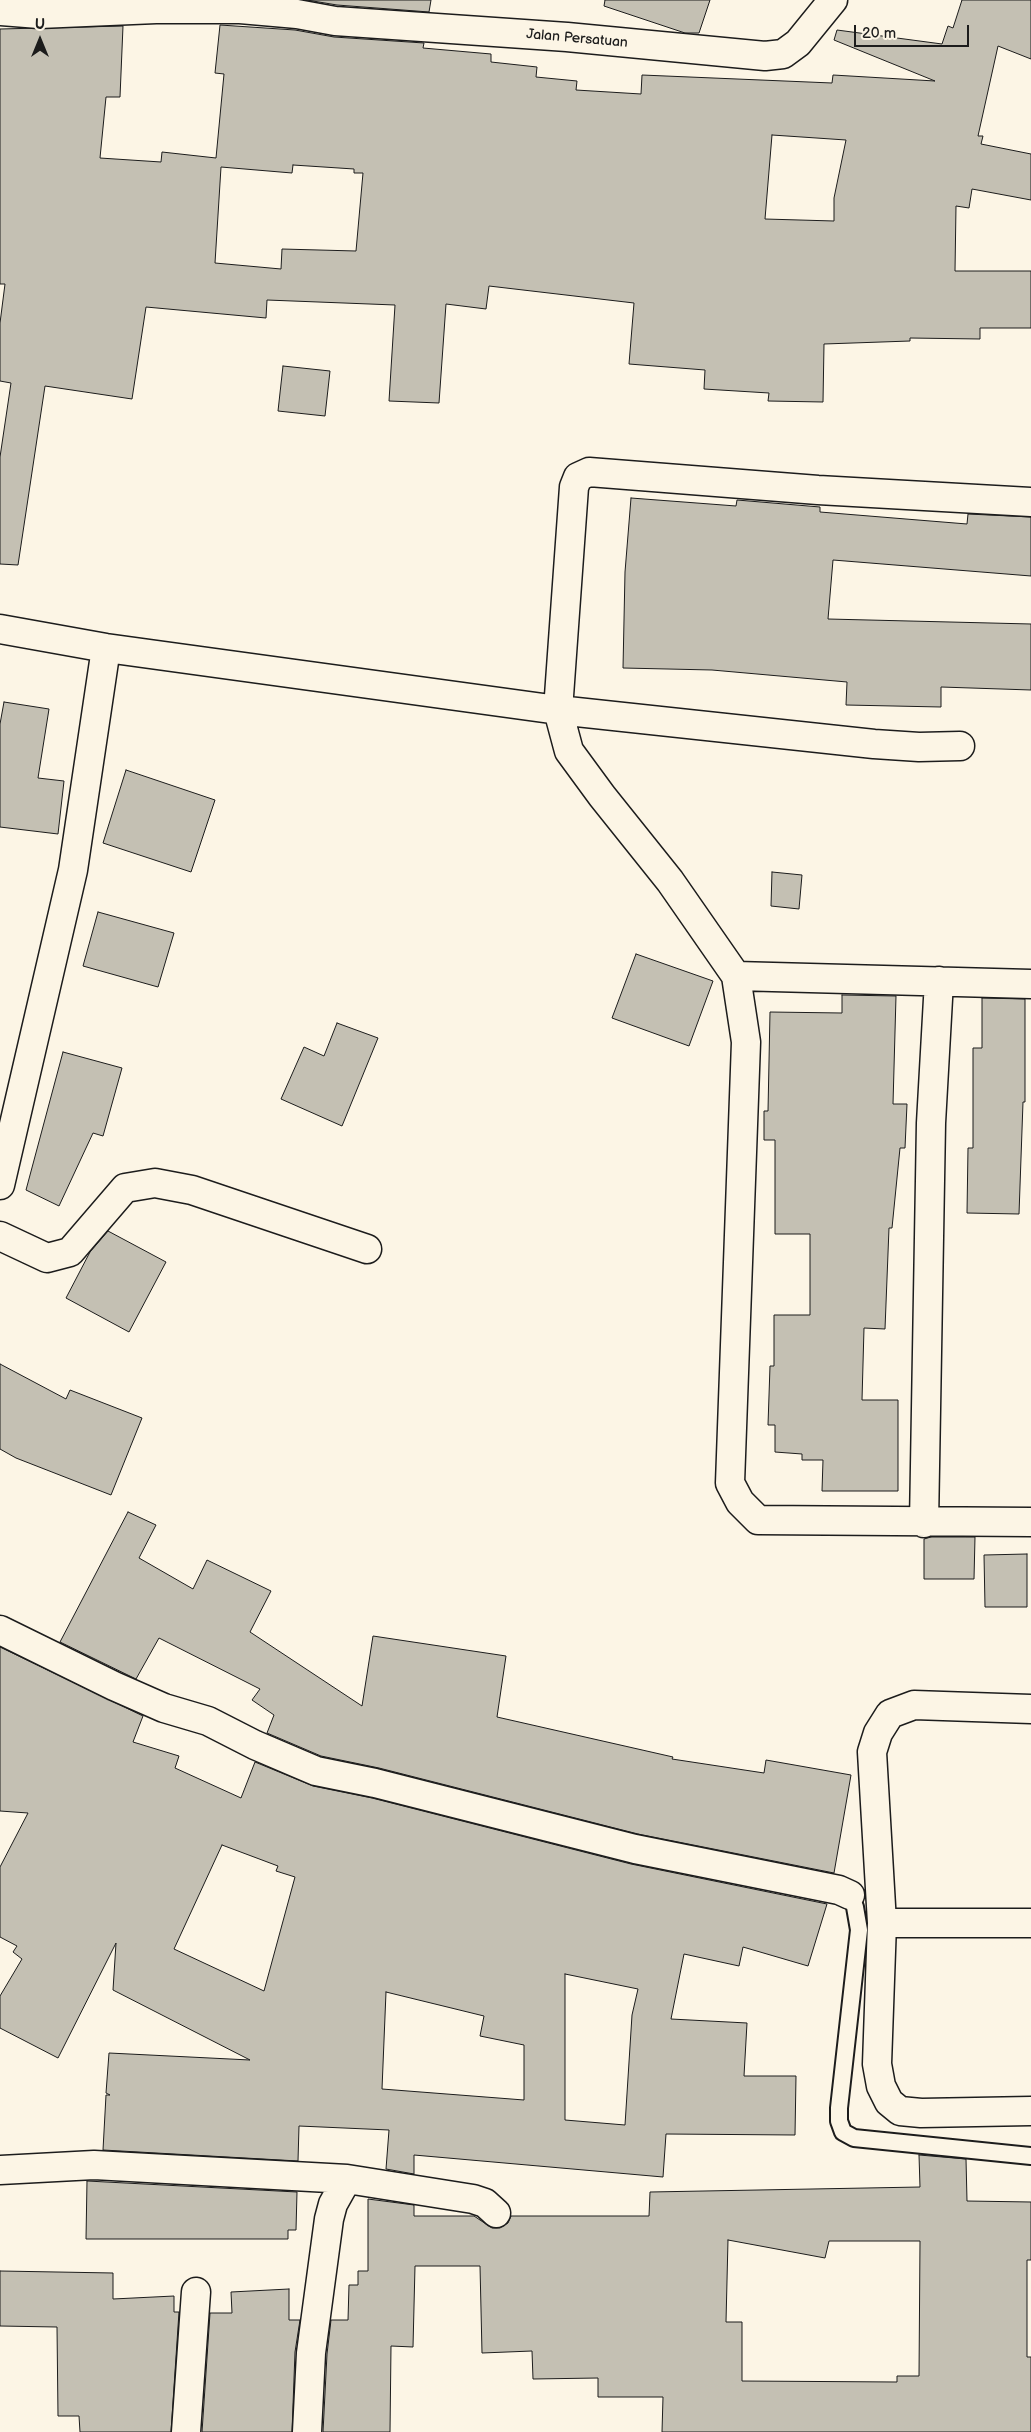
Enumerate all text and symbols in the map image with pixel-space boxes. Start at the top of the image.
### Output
north arrow [15,15,65,65]
scale bar [856,15,971,47]
text: U [35,16,45,33]
text: 20 m [862,24,896,43]
street label: Jalan Persatuan [526,26,628,52]

